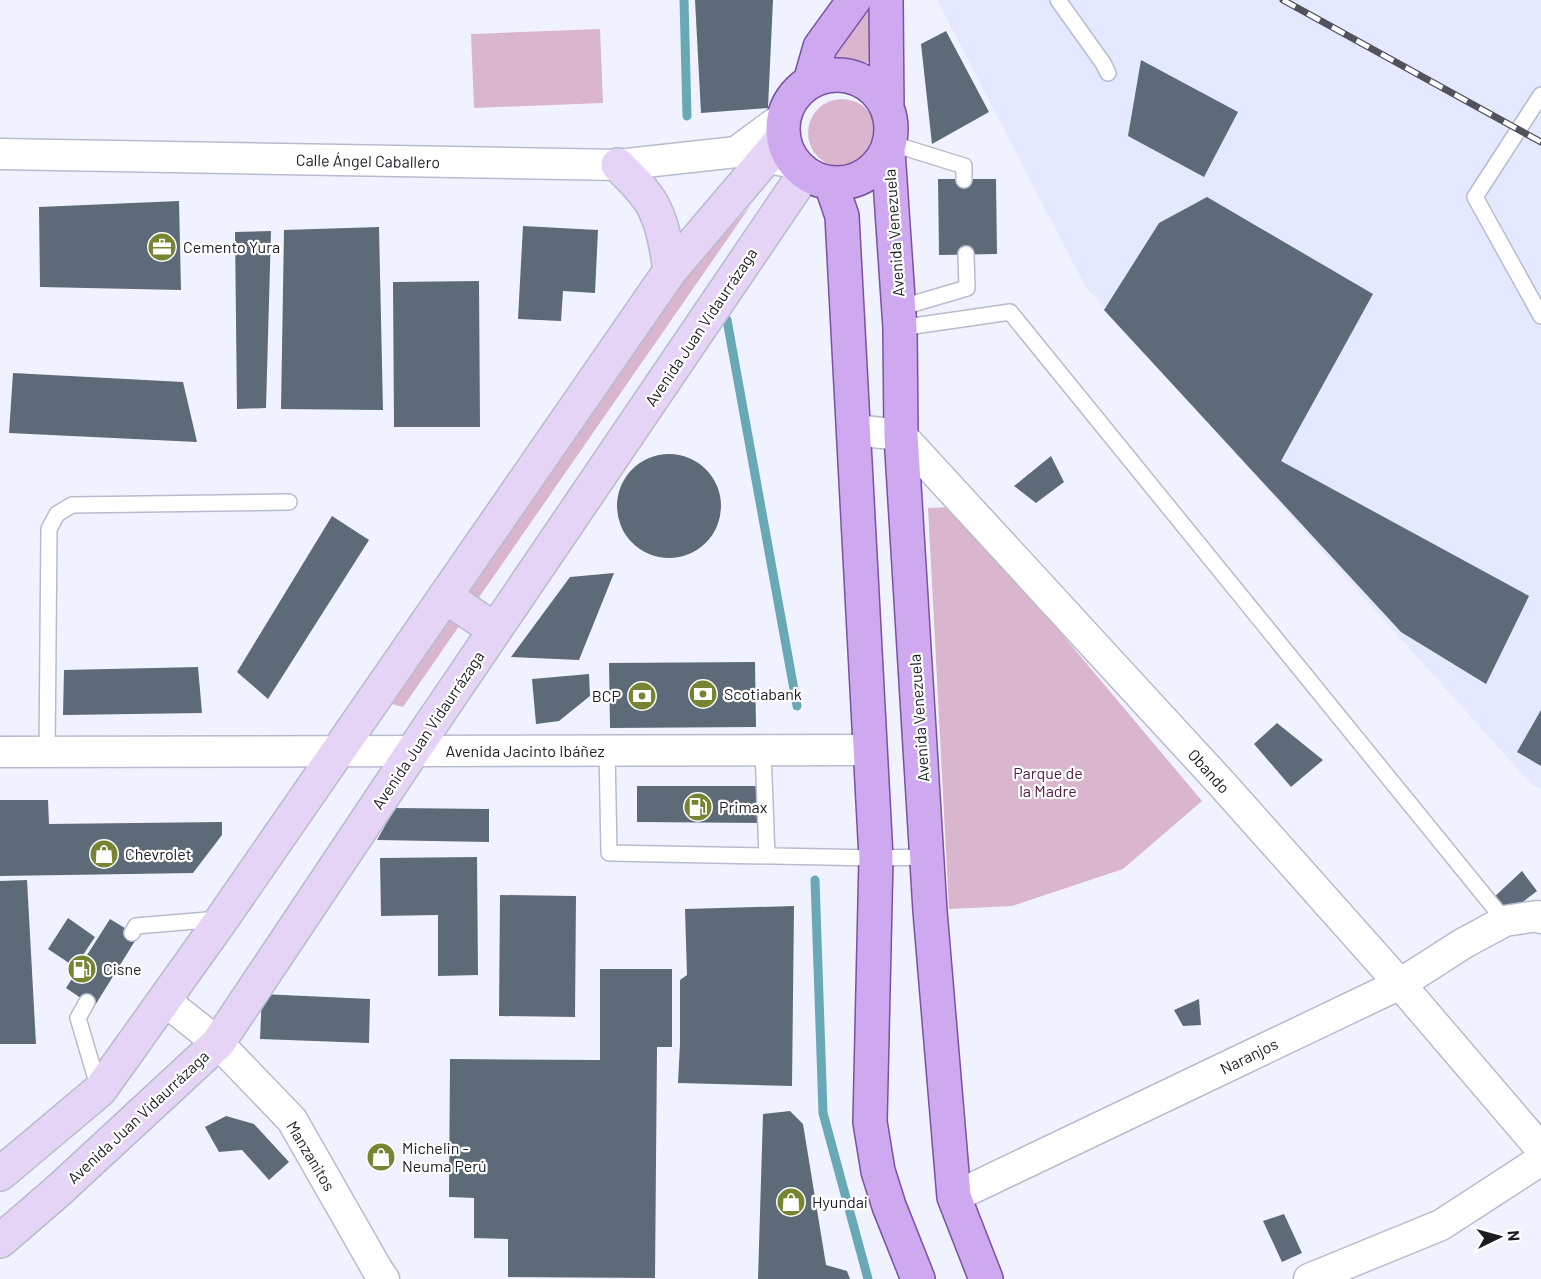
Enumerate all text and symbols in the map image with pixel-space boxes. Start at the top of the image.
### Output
street label: Calle Ángel Caballero [296,150,440,171]
street label: Avenida Venezuela [880,168,907,298]
office icon: Cemento Yura [146,231,178,263]
place label: Cemento Yura [183,237,280,256]
street label: Avenida Juan Vidaurrázaga [641,244,761,409]
street label: Avenida Juan Vidaurrázaga [368,647,488,812]
street label: Avenida Venezuela [905,653,932,783]
bank icon: Scotiabank [687,678,719,710]
bank icon: BCP [626,680,658,712]
place label: Scotiabank [724,684,802,703]
place label: BCP [592,686,621,705]
street label: Avenida Jacinto Ibáñez [445,741,605,760]
street label: Obando [1185,745,1234,797]
park label: Parque de la Madre [1013,763,1083,800]
fuel station icon: Primax [682,791,714,823]
place label: Primax [719,797,768,816]
shop icon: Chevrolet [88,838,120,870]
place label: Chevrolet [125,844,192,863]
fuel station icon: Cisne [66,953,98,985]
place label: Cisne [103,959,142,978]
street label: Naranjos [1217,1033,1281,1078]
street label: Avenida Juan Vidaurrázaga [63,1046,212,1187]
street label: Manzanitos [283,1117,340,1194]
place label: Michelin - Neuma Perú [402,1138,487,1175]
shop icon: Michelin - Neuma Perú [365,1141,397,1173]
shop icon: Hyundai [775,1186,807,1218]
place label: Hyundai [812,1192,868,1211]
north arrow [1469,1207,1529,1267]
text: N [1505,1230,1524,1242]

